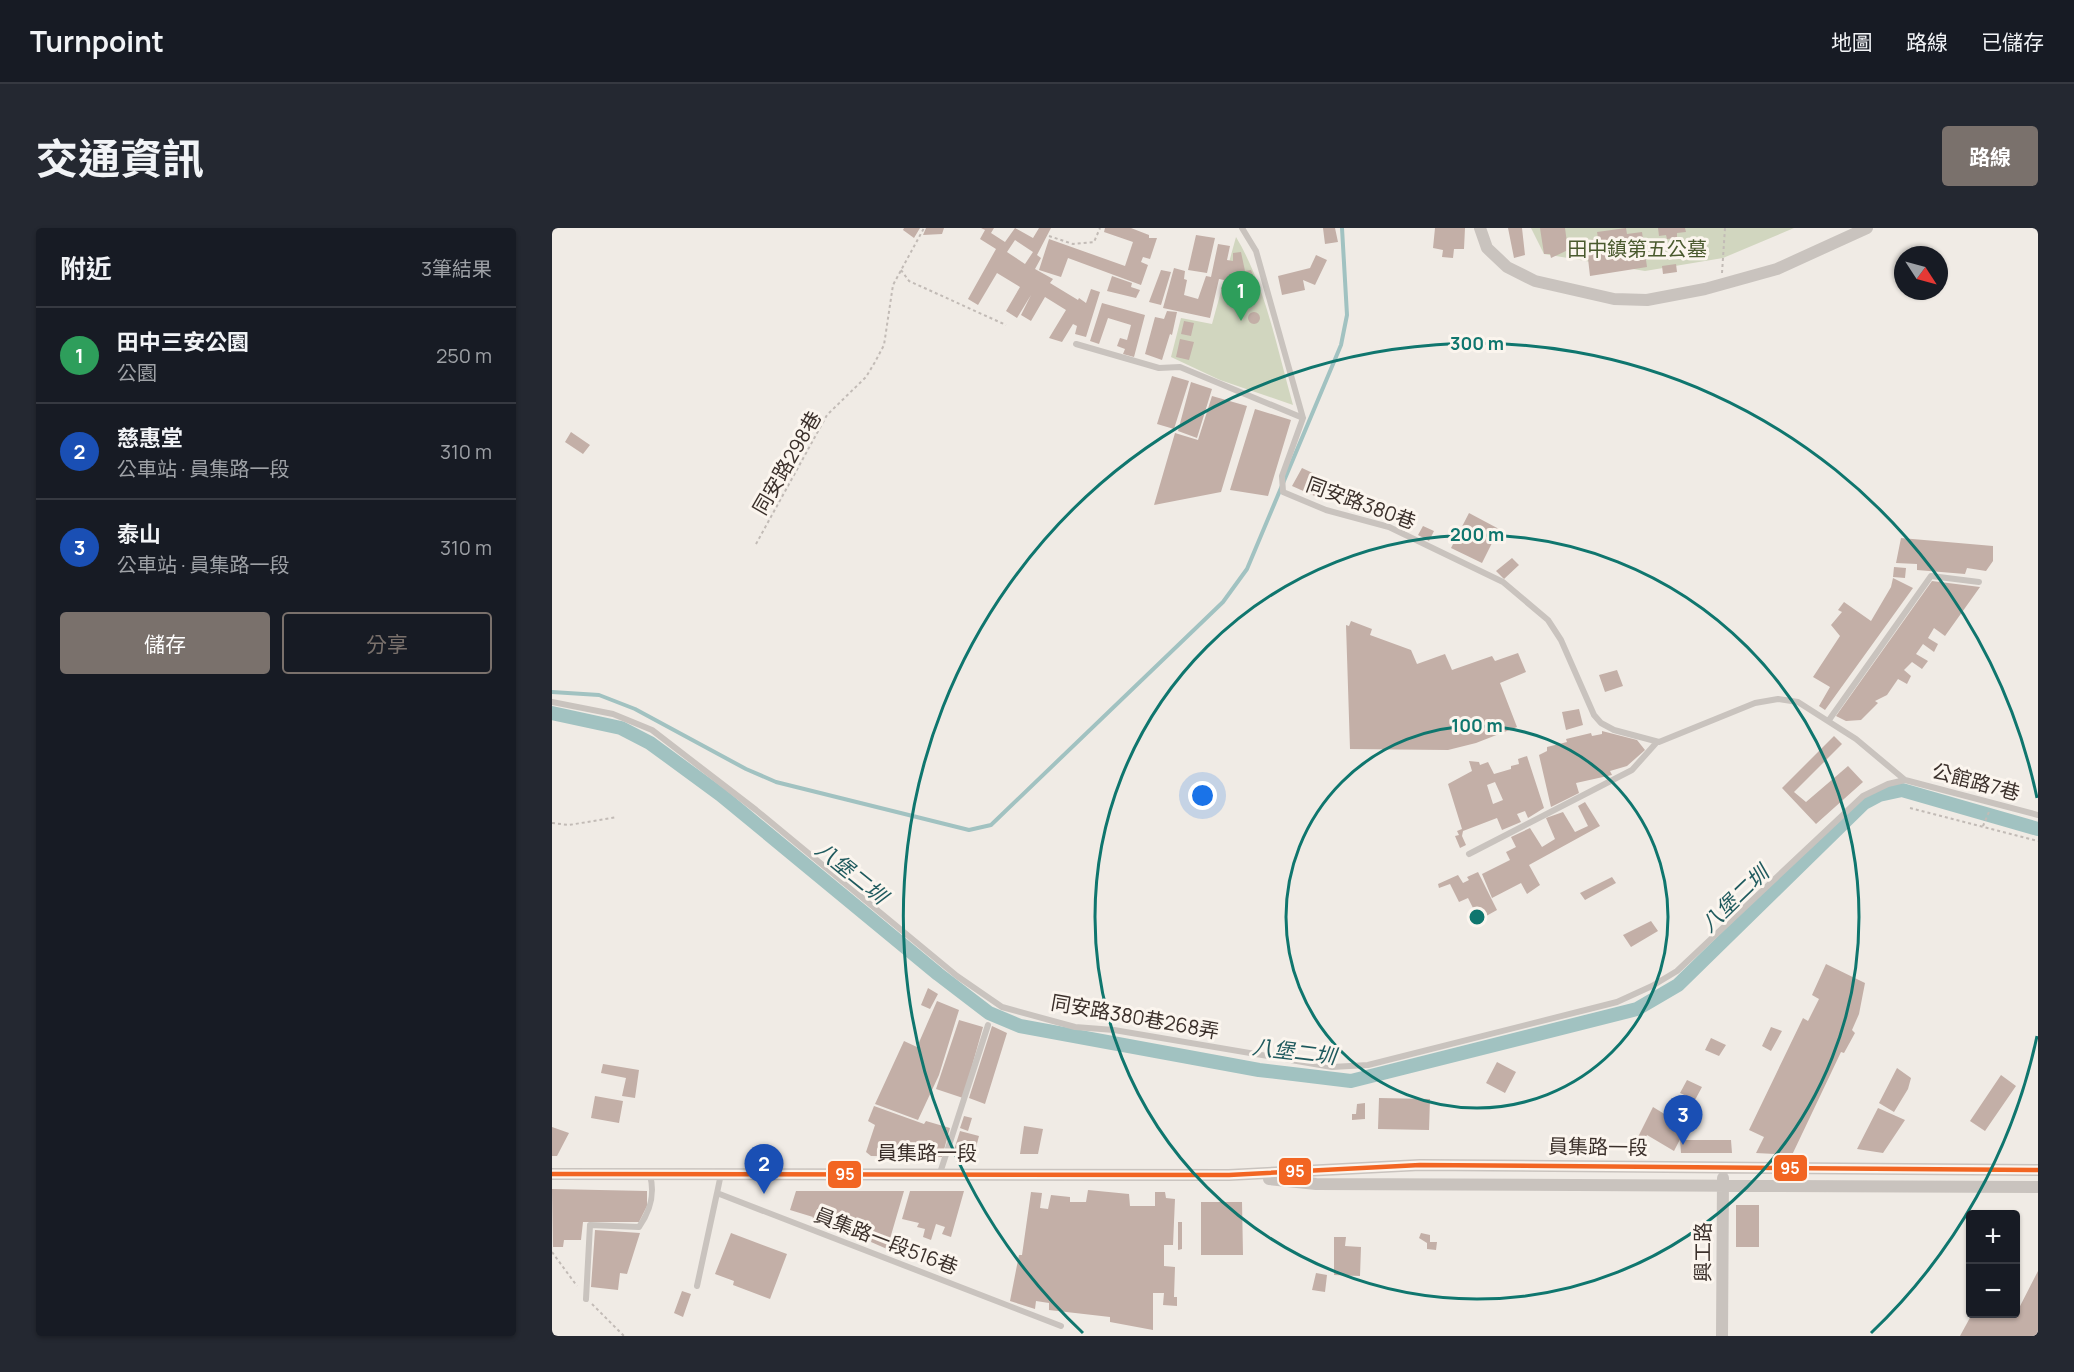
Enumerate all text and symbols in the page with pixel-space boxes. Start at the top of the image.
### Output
text: Turnpoint [30,22,164,60]
text: 地圖 [1831,28,1873,56]
text: 路線 [1906,28,1948,56]
text: 已儲存 [1981,28,2044,56]
button: 路線 [1942,126,2038,186]
text: 交通資訊 [36,129,204,187]
park label: 田中鎮第五公墓 [1567,235,1707,262]
north arrow [1894,246,1948,300]
text: 附近 [60,250,112,286]
text: 3筆結果 [421,255,492,282]
pin: 1 [1222,272,1260,321]
text: 田中三安公園 [117,327,249,357]
text: 300 m [1450,331,1504,355]
text: 1 [75,342,84,369]
text: 250 m [436,342,492,369]
text: 公園 [117,359,157,386]
street label: 同安路298巷 [746,406,827,519]
text: 慈惠堂 [117,423,183,453]
text: 2 [74,438,85,465]
text: 310 m [440,438,492,465]
text: 公車站 · 員集路一段 [117,455,290,482]
street label: 同安路380巷 [1303,470,1420,535]
text: 泰山 [117,519,161,549]
text: 200 m [1450,522,1504,546]
text: 3 [74,534,85,561]
text: 310 m [440,534,492,561]
text: 公車站 · 員集路一段 [117,551,290,578]
button: 儲存 [60,612,270,674]
button: 分享 [282,612,492,674]
text: 100 m [1451,713,1503,737]
street label: 公館路7巷 [1929,757,2023,806]
your location [1188,781,1217,810]
water label: 八堡二圳 [810,835,895,911]
water label: 八堡二圳 [1694,857,1776,938]
centre of rings [1467,907,1487,927]
street label: 同安路380巷268弄 [1049,988,1221,1045]
water label: 八堡二圳 [1251,1032,1340,1070]
pin: 3 [1664,1096,1702,1145]
street label: 員集路一段 [1548,1132,1648,1161]
street label: 員集路一段 [877,1139,977,1166]
pin: 2 [744,1144,784,1194]
line badge: 95 [1773,1154,1808,1182]
line badge: 95 [1278,1157,1312,1186]
text: 95 [1780,1157,1800,1179]
line badge: 95 [827,1160,862,1189]
text: 95 [1285,1160,1305,1182]
text: 95 [835,1163,855,1185]
street label: 員集路一段516巷 [810,1201,962,1280]
map controls [1966,1210,2020,1318]
button: + [1966,1210,2020,1264]
street label: 興工路 [1689,1222,1716,1282]
button: − [1966,1264,2020,1318]

